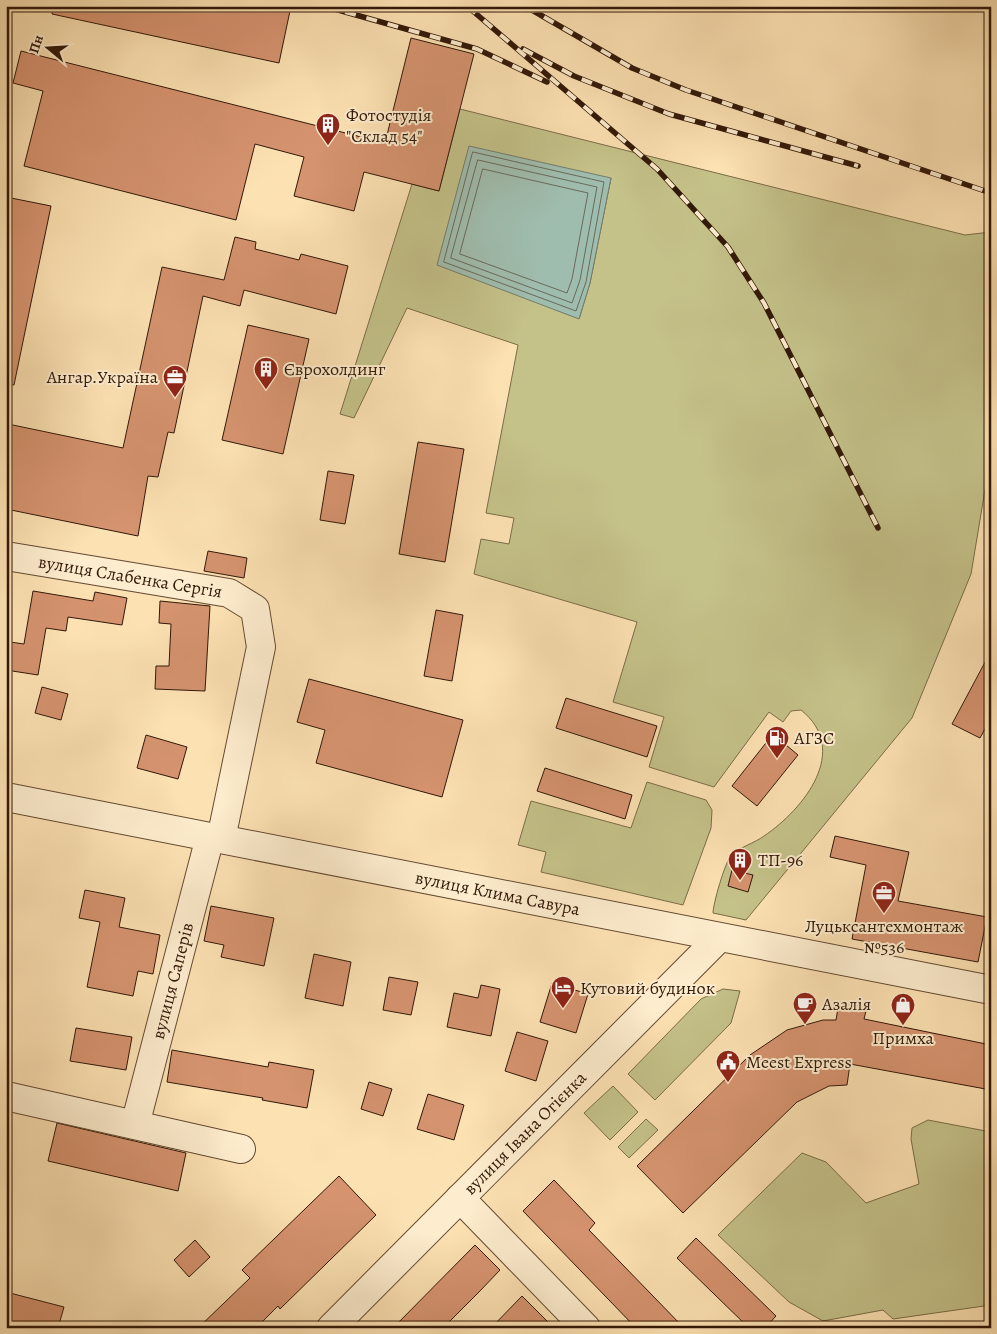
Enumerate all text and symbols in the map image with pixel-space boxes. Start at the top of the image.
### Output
north arrow [22,22,72,72]
text: Пн [24,32,48,56]
place label: Фотостудія "Склад 54" [346,103,431,148]
building icon: Фотостудія "Склад 54" [315,112,341,146]
building icon: Єврохолдинг [253,356,279,390]
place label: Єврохолдинг [284,357,386,381]
office icon: Ангар.Україна [162,364,188,398]
place label: Ангар.Україна [46,365,159,389]
street label: вулиця Слабенка Сергія [37,550,224,604]
fuel station icon: АГЗС [764,725,790,759]
place label: АГЗС [793,726,834,750]
building icon: ТП-96 [727,847,753,881]
place label: ТП-96 [758,848,803,872]
street label: вулиця Клима Савура [413,865,583,921]
office icon: Луцьксантехмонтаж №536 [871,880,897,914]
place label: Луцьксантехмонтаж №536 [805,914,964,959]
street label: вулиця Саперів [146,920,199,1042]
hotel icon: Кутовий будинок [550,975,576,1009]
place label: Кутовий будинок [580,976,715,1000]
cafe icon: Азалія [792,991,818,1025]
place label: Азалія [821,992,871,1016]
shop icon: Примха [890,992,916,1026]
place label: Примха [872,1026,935,1050]
public building icon: Meest Express [715,1049,741,1083]
place label: Meest Express [746,1050,852,1074]
street label: вулиця Івана Огієнка [458,1066,592,1200]

